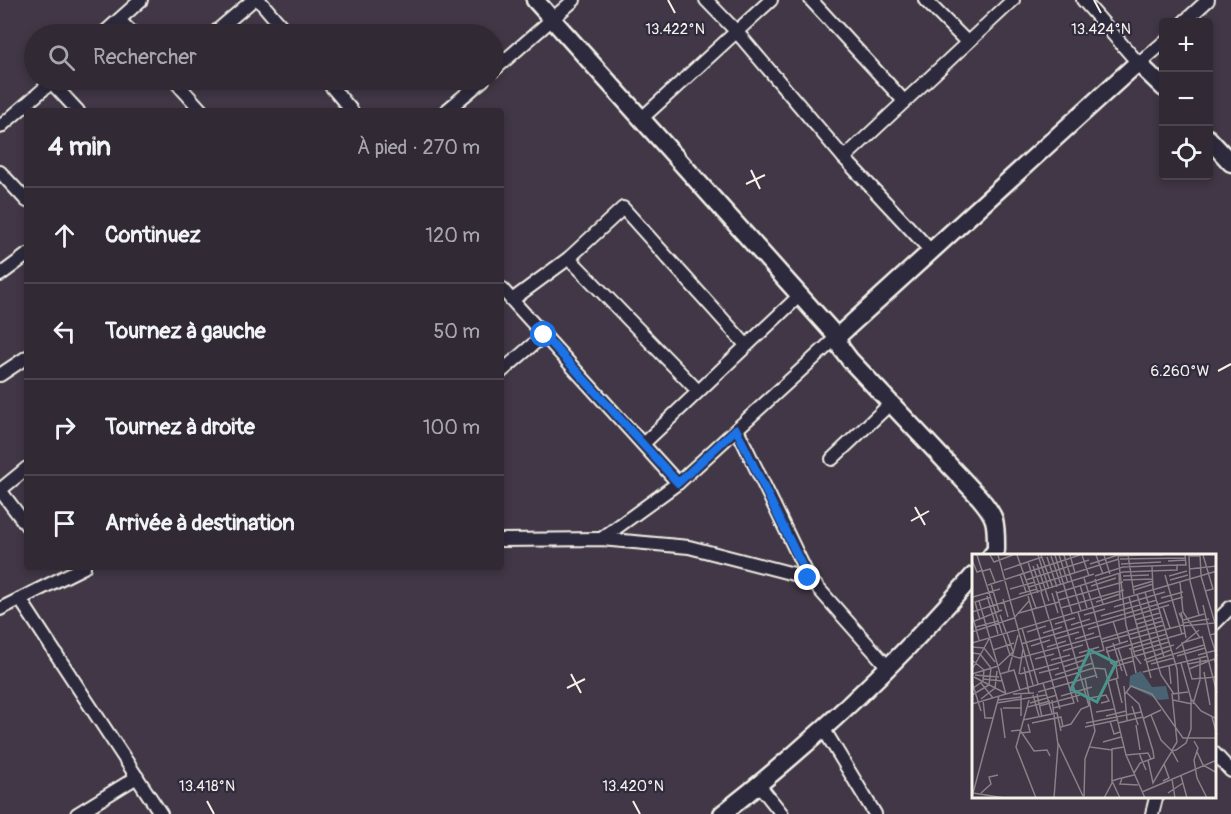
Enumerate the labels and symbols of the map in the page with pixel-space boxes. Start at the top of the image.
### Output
text: 13.422°N [645,20,705,39]
text: 13.424°N [1071,20,1131,39]
route start [530,321,556,347]
text: 6.260°W [1151,362,1210,381]
inset map [972,554,1216,799]
route end [794,564,820,590]
text: 13.418°N [179,777,235,796]
text: 13.420°N [602,777,664,796]

